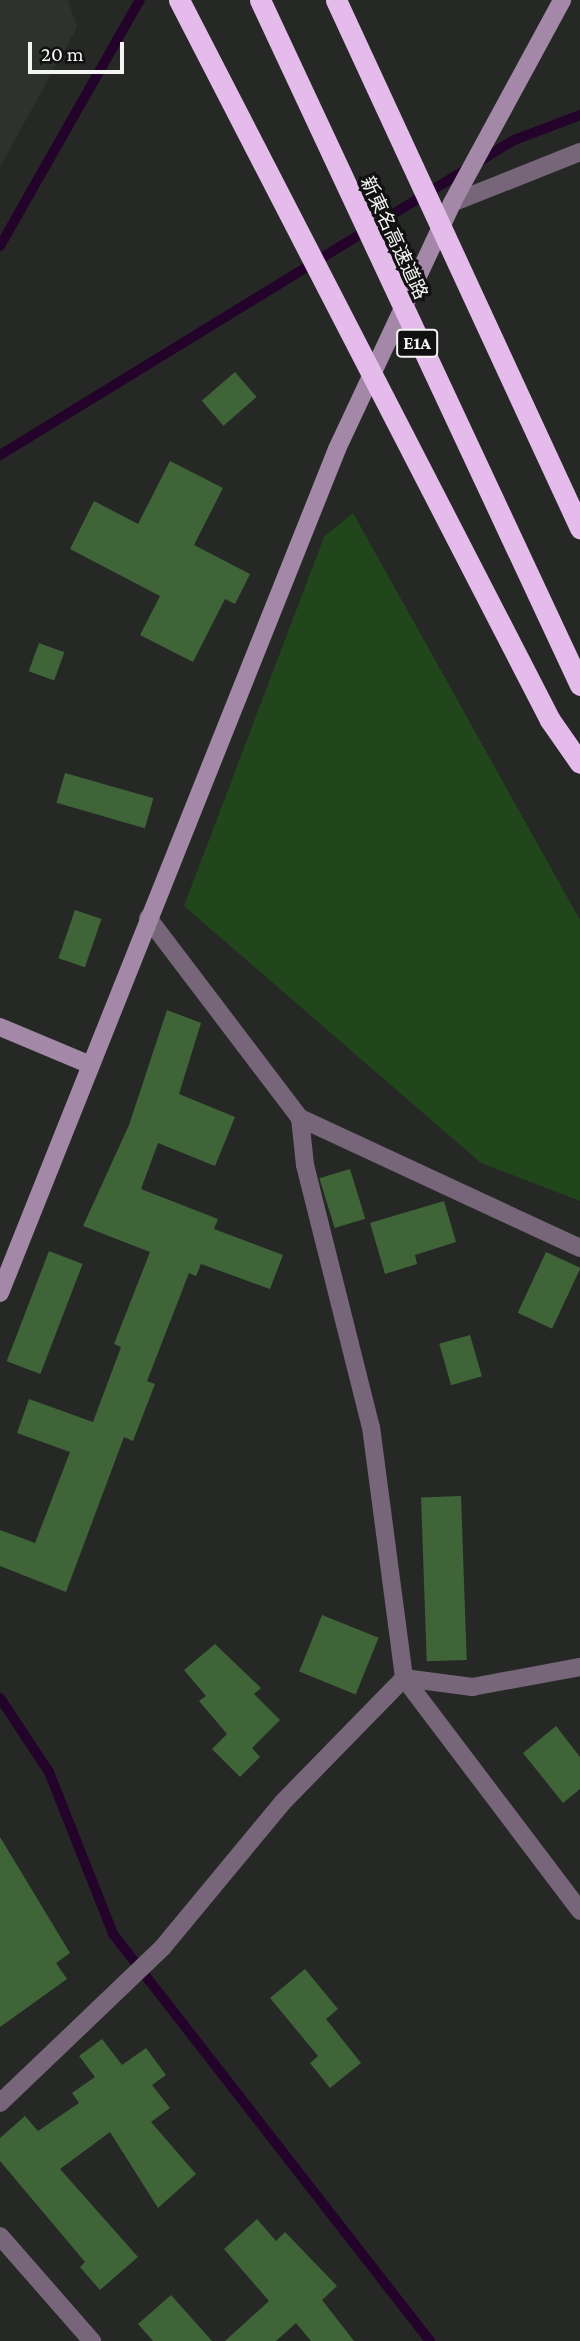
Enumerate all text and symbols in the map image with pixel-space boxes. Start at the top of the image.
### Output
scale bar [32,28,128,72]
text: 20 m [41,42,84,66]
street label: 新東名高速道路 [356,173,432,303]
road number: E1A [396,328,438,358]

